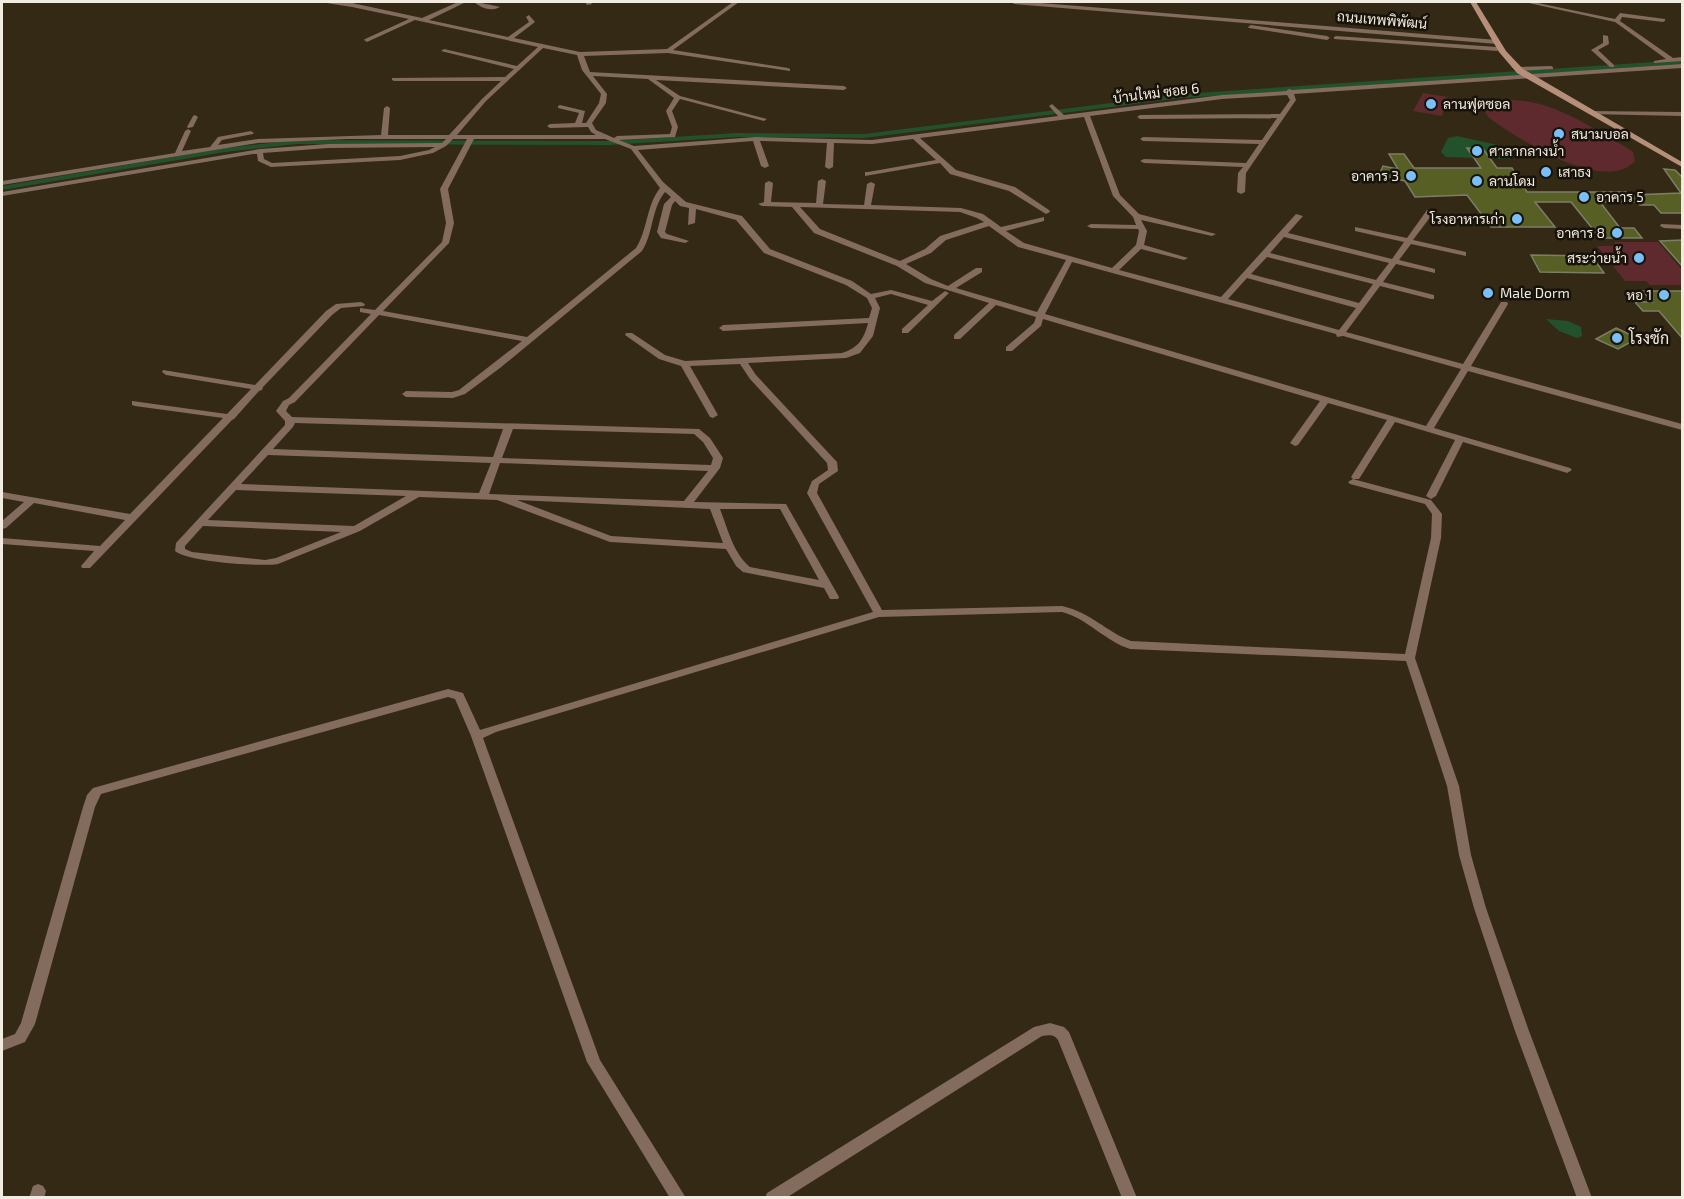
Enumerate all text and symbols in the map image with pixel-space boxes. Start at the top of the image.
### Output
street label: ถนนเทพพิพัฒน์ [1336,7,1428,32]
street label: บ้านใหม่ ซอย 6 [1112,79,1200,106]
place label: ลานฟุตซอล [1443,95,1510,114]
marker: ลานฟุตซอล [1424,97,1438,111]
place label: สนามบอล [1571,125,1629,142]
marker: สนามบอล [1552,127,1566,141]
place label: ศาลากลางน้ำ [1489,139,1564,159]
marker: ศาลากลางน้ำ [1470,144,1484,158]
place label: เสาธง [1558,163,1591,180]
marker: เสาธง [1539,165,1553,179]
place label: อาคาร 3 [1351,167,1399,184]
marker: อาคาร 3 [1404,169,1418,183]
place label: ลานโดม [1489,172,1535,189]
marker: ลานโดม [1470,174,1484,188]
place label: อาคาร 5 [1596,188,1644,205]
marker: อาคาร 5 [1577,190,1591,204]
place label: โรงอาหารเก่า [1429,210,1505,227]
marker: โรงอาหารเก่า [1510,212,1524,226]
place label: อาคาร 8 [1556,224,1605,241]
marker: อาคาร 8 [1610,226,1624,240]
place label: สระว่ายน้ำ [1567,246,1627,266]
marker: สระว่ายน้ำ [1632,251,1646,265]
place label: Male Dorm [1500,284,1570,301]
marker: Male Dorm [1481,286,1495,300]
place label: หอ 1 [1626,286,1652,303]
marker: หอ 1 [1657,288,1671,302]
place label: โรงซัก [1628,327,1669,347]
marker: โรงซัก [1610,331,1624,345]

